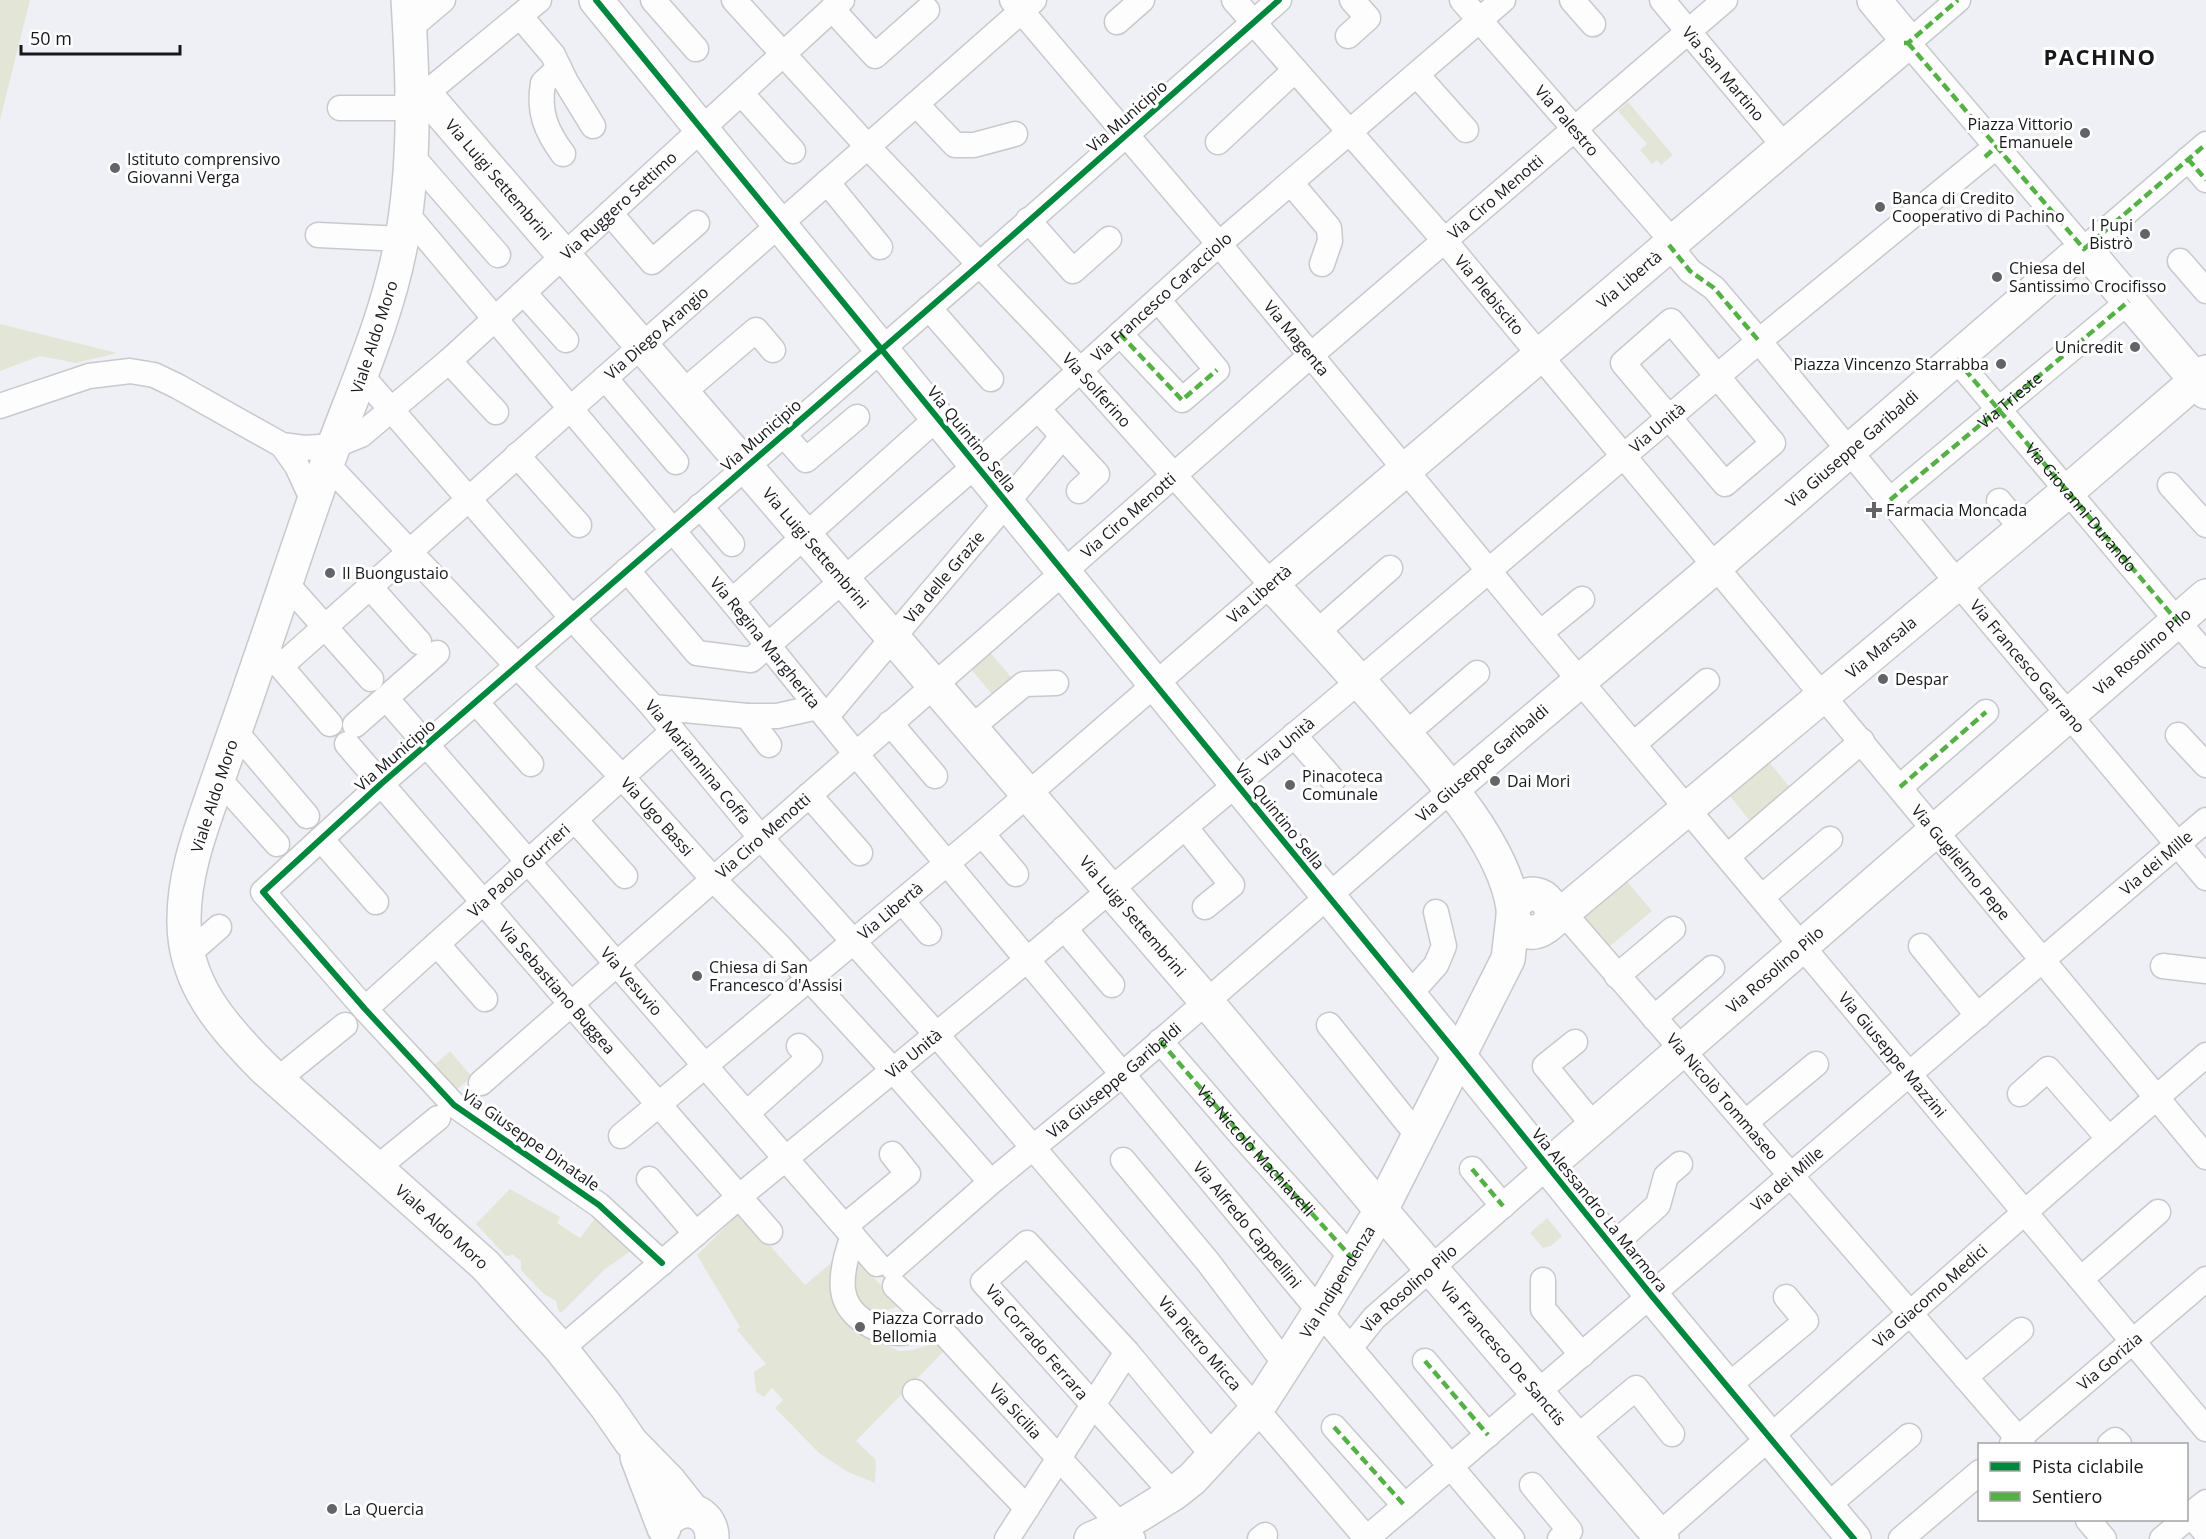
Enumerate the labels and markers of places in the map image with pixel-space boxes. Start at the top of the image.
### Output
place label: Piazza Vittorio Emanuele [1968,113,2073,153]
marker: Piazza Vittorio Emanuele [2078,126,2092,140]
place label: Istituto comprensivo Giovanni Verga [127,148,280,188]
marker: Istituto comprensivo Giovanni Verga [108,161,122,175]
place label: Banca di Credito Cooperativo di Pachino [1892,187,2065,227]
marker: Banca di Credito Cooperativo di Pachino [1873,200,1887,214]
place label: I Pupi Bistrò [2089,214,2133,254]
marker: I Pupi Bistrò [2138,227,2152,241]
place label: Chiesa del Santissimo Crocifisso [2009,257,2166,297]
marker: Chiesa del Santissimo Crocifisso [1990,270,2004,284]
place label: Unicredit [2055,336,2123,358]
marker: Unicredit [2128,340,2142,354]
place label: Piazza Vincenzo Starrabba [1793,353,1989,375]
marker: Piazza Vincenzo Starrabba [1994,357,2008,371]
place label: Farmacia Moncada [1886,499,2027,521]
marker: Farmacia Moncada [1867,503,1881,517]
place label: Il Buongustaio [342,562,449,584]
marker: Il Buongustaio [323,566,337,580]
place label: Despar [1895,668,1949,690]
marker: Despar [1876,672,1890,686]
place label: Pinacoteca Comunale [1302,765,1383,805]
place label: Dai Mori [1507,770,1570,792]
marker: Dai Mori [1488,774,1502,788]
marker: Pinacoteca Comunale [1283,778,1297,792]
place label: Chiesa di San Francesco d'Assisi [709,956,843,996]
marker: Chiesa di San Francesco d'Assisi [690,969,704,983]
place label: Piazza Corrado Bellomia [872,1307,984,1347]
marker: Piazza Corrado Bellomia [853,1320,867,1334]
place label: La Quercia [344,1498,424,1520]
marker: La Quercia [325,1502,339,1516]

